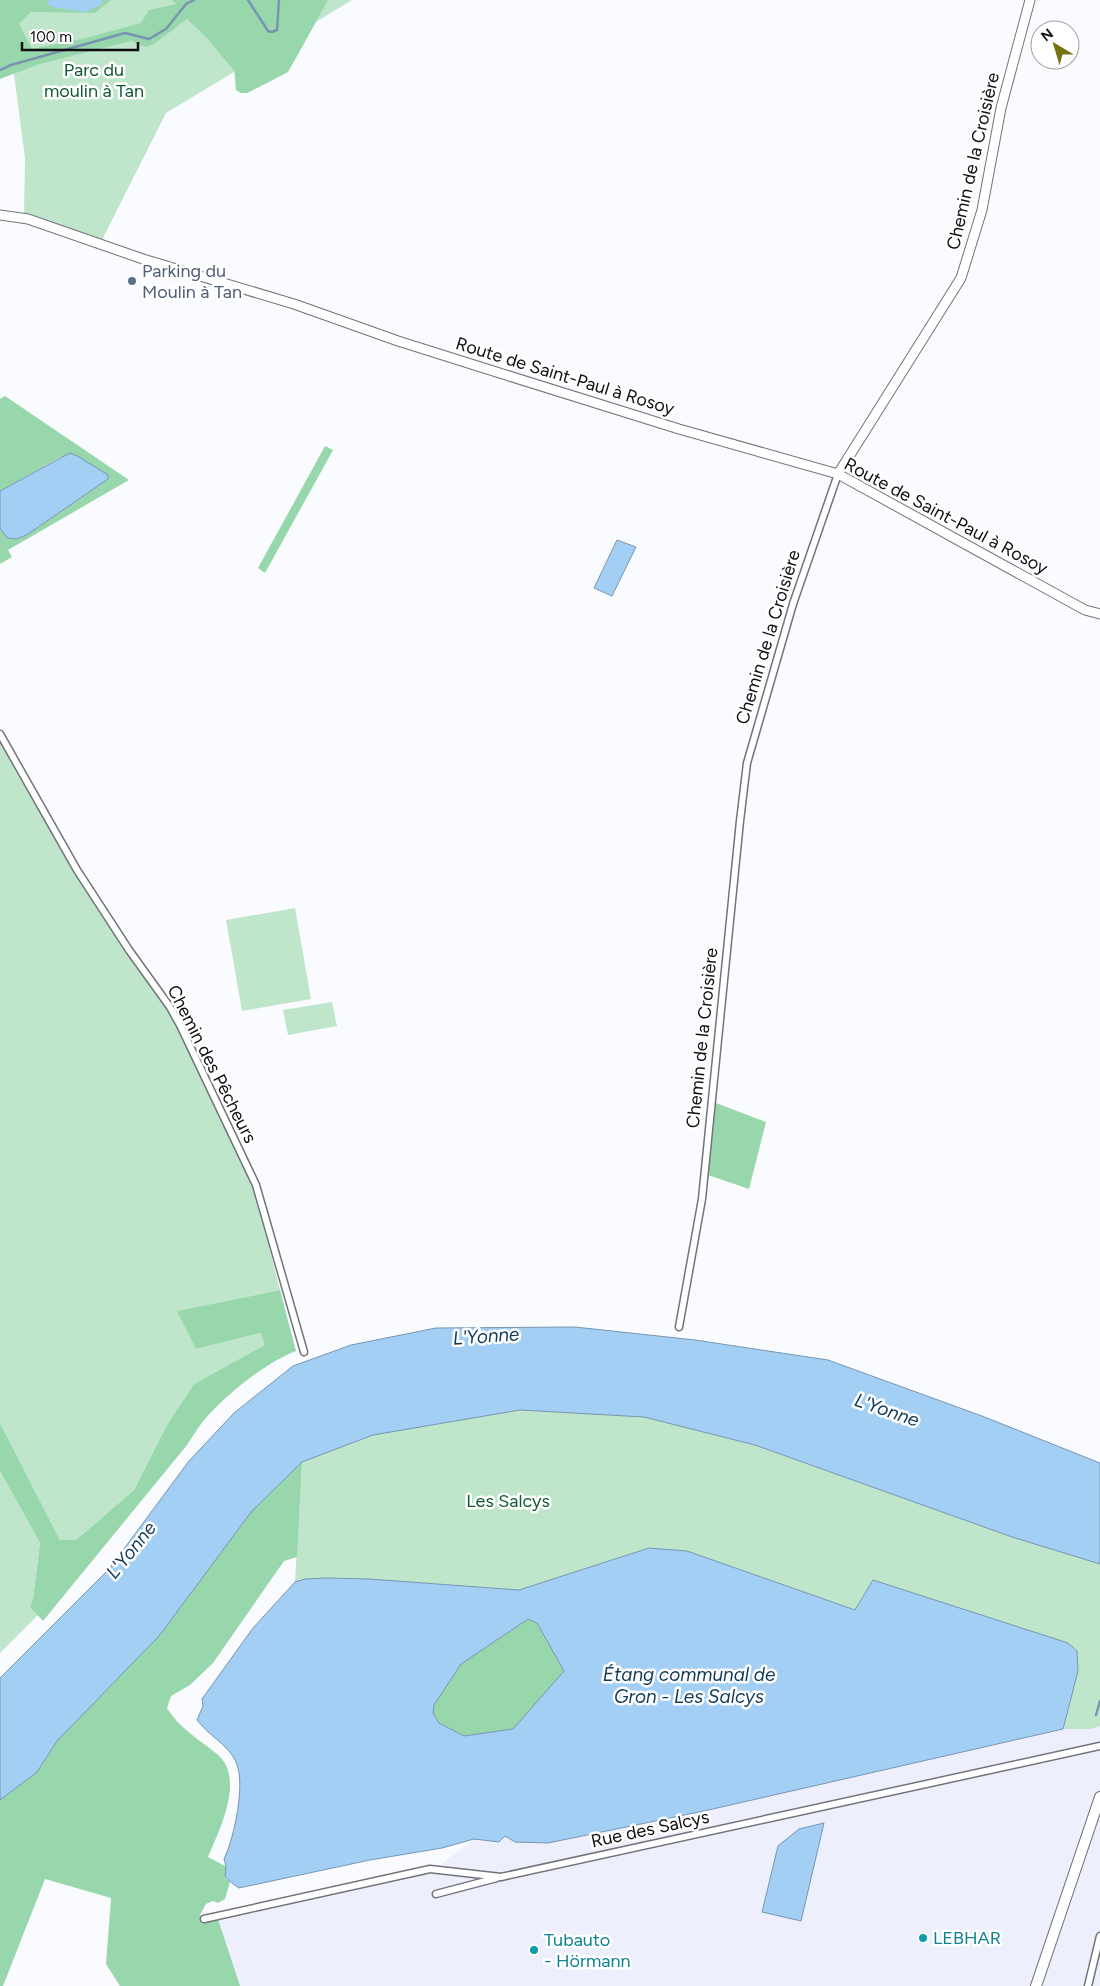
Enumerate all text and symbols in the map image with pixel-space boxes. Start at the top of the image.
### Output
scale bar [22,20,139,52]
north arrow [1030,20,1080,70]
text: N [1038,25,1057,45]
text: 100 m [30,28,72,46]
park label: Parc du moulin à Tan [44,59,144,102]
street label: Chemin de la Croisière [942,70,1004,252]
place label: Parking du Moulin à Tan [142,260,242,303]
marker: Parking du Moulin à Tan [126,275,138,287]
street label: Route de Saint-Paul à Rosoy [453,332,678,420]
street label: Route de Saint-Paul à Rosoy [840,453,1052,579]
street label: Chemin de la Croisière [731,547,805,727]
street label: Chemin de la Croisière [682,947,722,1129]
street label: Chemin des Pêcheurs [163,981,261,1147]
water label: L'Yonne [452,1322,521,1350]
water label: L'Yonne [852,1388,923,1432]
park label: Les Salcys [466,1490,550,1512]
water label: L'Yonne [101,1516,161,1583]
water label: Étang communal de Gron - Les Salcys [603,1663,776,1708]
street label: Rue des Salcys [589,1806,711,1852]
place label: LEBHAR [933,1927,1001,1949]
place label: Tubauto - Hörmann [544,1929,631,1972]
marker: LEBHAR [917,1932,929,1944]
marker: Tubauto - Hörmann [528,1944,540,1956]

